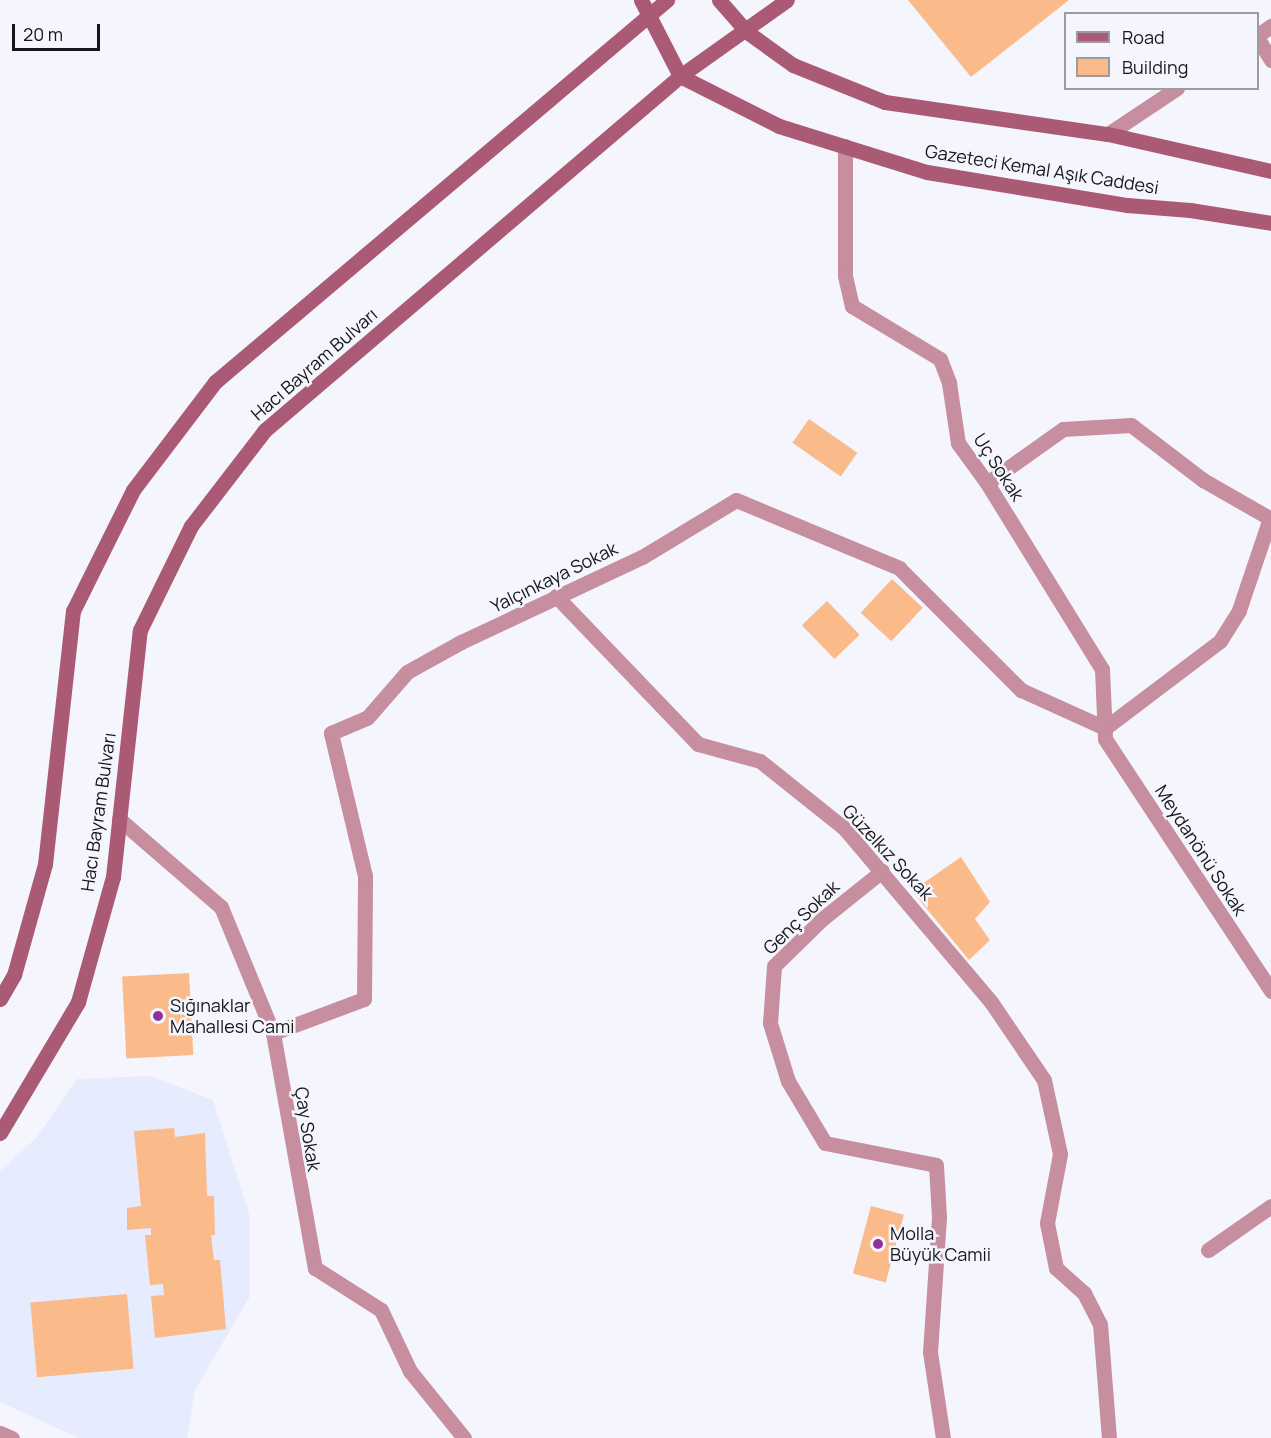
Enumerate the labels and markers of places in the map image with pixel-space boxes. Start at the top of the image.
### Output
place label: Sığınaklar Mahallesi Cami [170,995,294,1038]
marker: Sığınaklar Mahallesi Cami [151,1009,165,1023]
place label: Molla Büyük Camii [890,1223,991,1266]
marker: Molla Büyük Camii [871,1237,885,1251]

